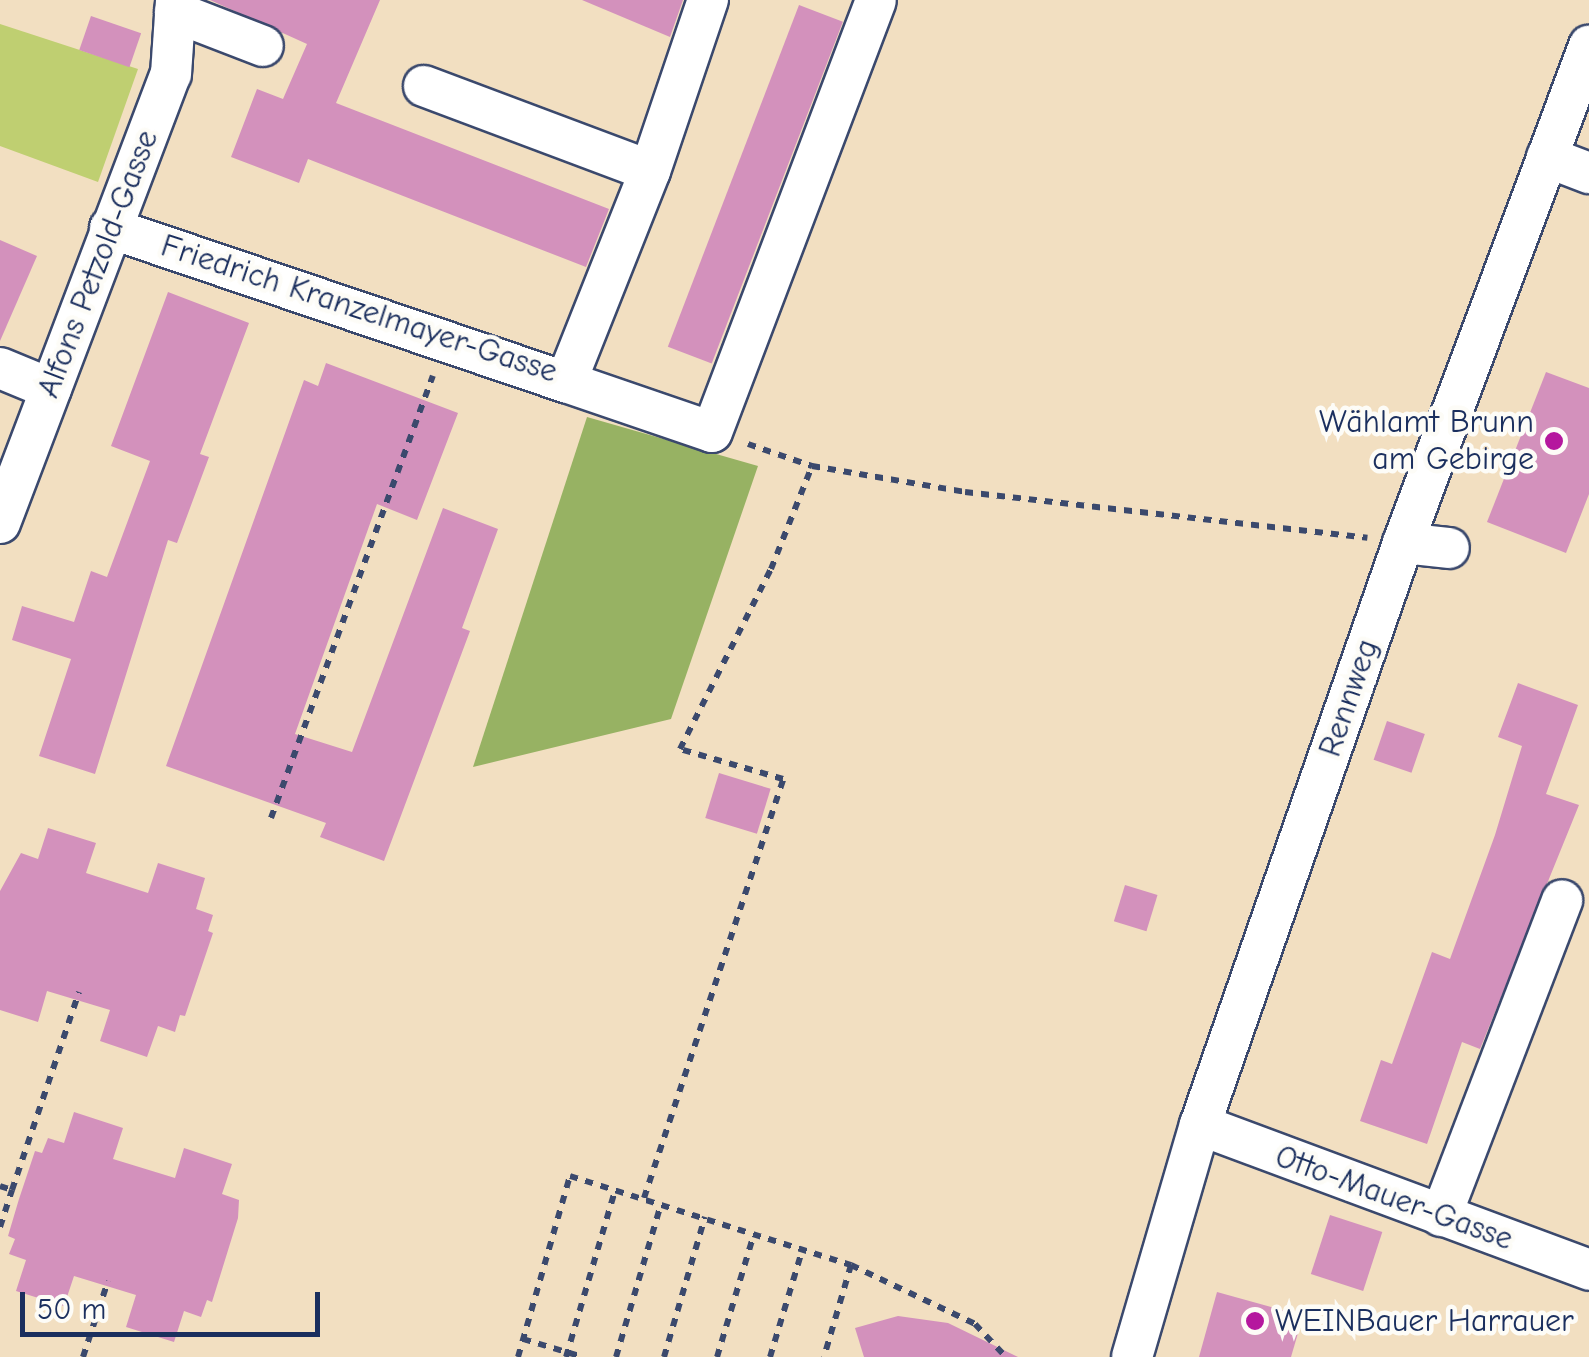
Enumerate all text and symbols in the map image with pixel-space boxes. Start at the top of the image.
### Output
street label: Alfons Petzold-Gasse [29,125,167,403]
street label: Friedrich Kranzelmayer-Gasse [156,227,562,391]
place label: Wählamt Brunn am Gebirge [1319,404,1534,479]
marker: Wählamt Brunn am Gebirge [1543,430,1565,452]
street label: Rennweg [1311,634,1387,762]
street label: Otto-Mauer-Gasse [1270,1137,1518,1259]
scale bar [25,1272,325,1334]
text: 50 m [37,1292,106,1327]
place label: WEINBauer Harrauer [1275,1302,1574,1340]
marker: WEINBauer Harrauer [1244,1310,1266,1332]

